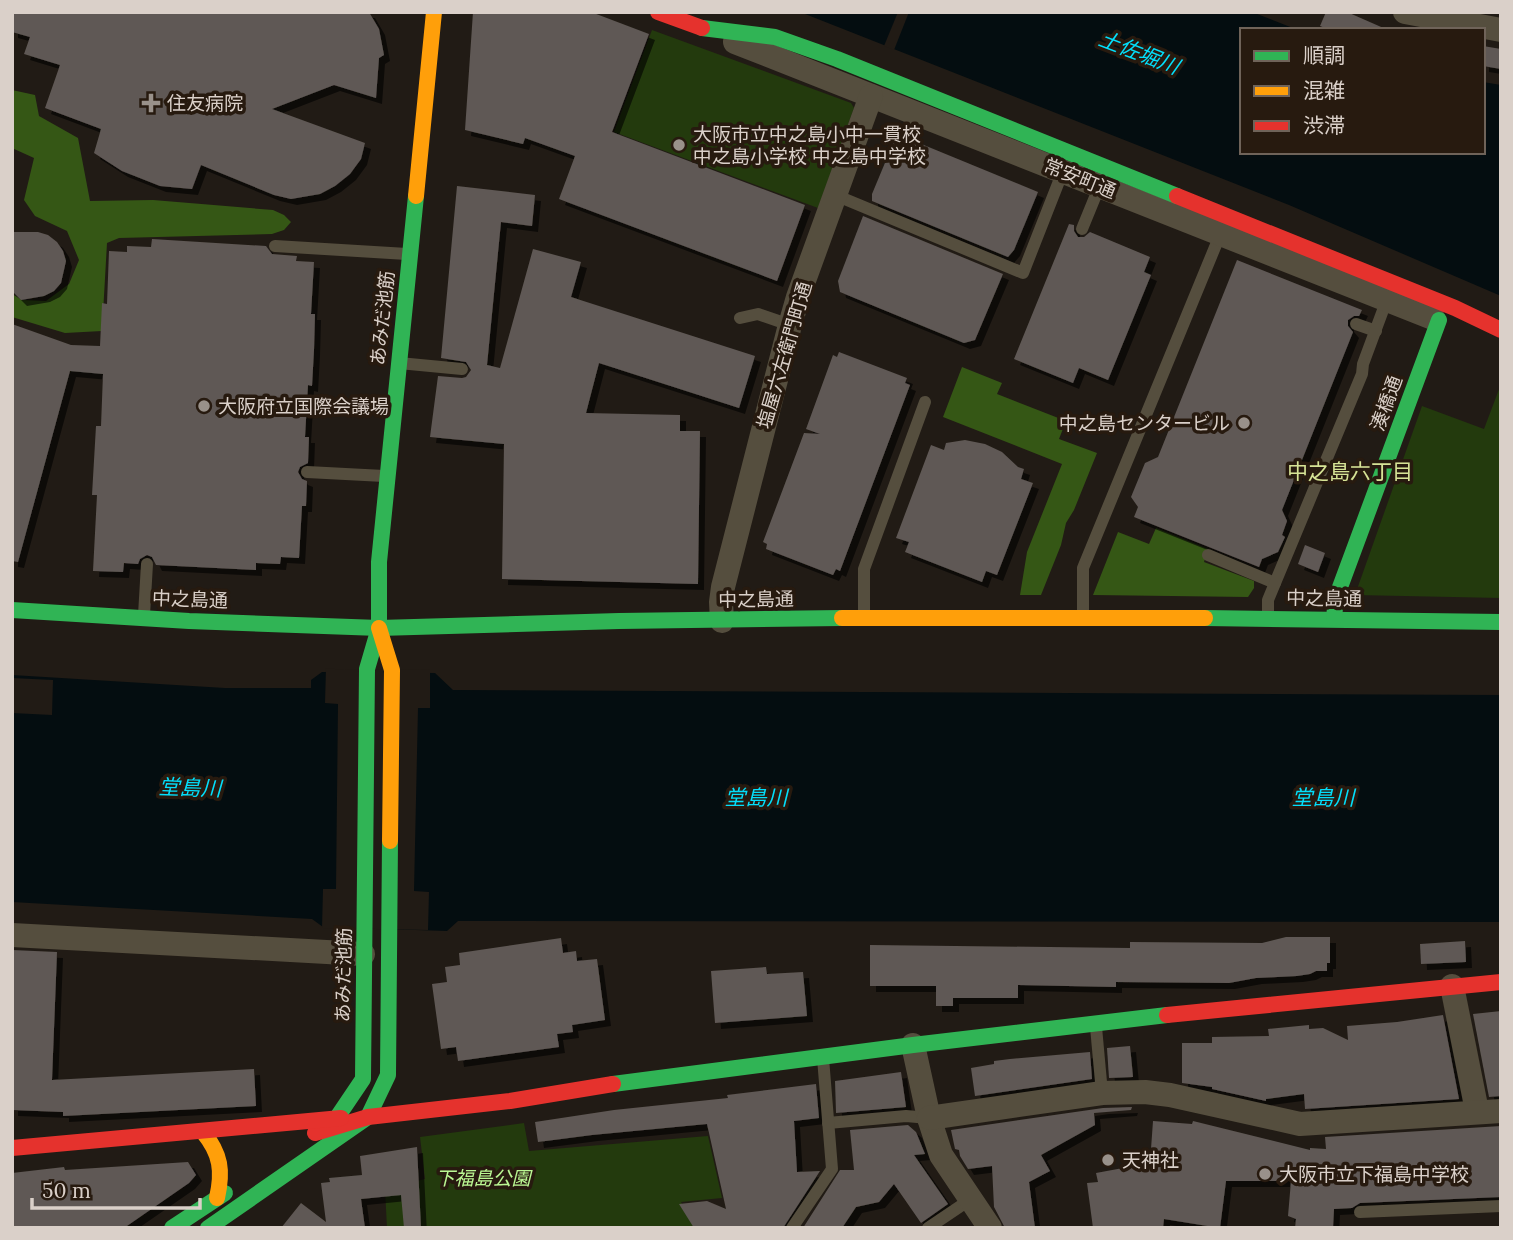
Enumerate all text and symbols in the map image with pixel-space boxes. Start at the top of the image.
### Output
water label: 土佐堀川 [1095,25,1185,81]
legend [1240,28,1485,154]
text: 順調 [1303,42,1345,69]
text: 混雑 [1303,77,1345,104]
place label: 住友病院 [167,91,243,115]
marker: 住友病院 [141,93,161,113]
text: 渋滞 [1303,112,1345,139]
place label: 大阪市立中之島小中一貫校 中之島小学校 中之島中学校 [693,122,926,168]
marker: 大阪市立中之島小中一貫校 中之島小学校 中之島中学校 [671,137,687,153]
street label: 常安町通 [1040,153,1120,203]
street label: あみだ池筋 [365,269,399,367]
street label: 塩屋六左衛門町通 [752,279,816,431]
street label: 湊橋通 [1365,372,1407,434]
place label: 大阪府立国際会議場 [218,394,389,418]
marker: 大阪府立国際会議場 [196,398,212,414]
place label: 中之島センタービル [1059,411,1230,435]
marker: 中之島センタービル [1236,415,1252,431]
district label: 中之島六丁目 [1287,458,1413,485]
street label: 中之島通 [1286,585,1362,611]
street label: 中之島通 [152,586,228,612]
street label: 中之島通 [718,586,794,612]
water label: 堂島川 [158,773,224,802]
water label: 堂島川 [725,784,789,811]
water label: 堂島川 [1292,784,1356,811]
street label: あみだ池筋 [330,927,356,1023]
place label: 天神社 [1122,1148,1179,1172]
marker: 天神社 [1100,1152,1116,1168]
place label: 大阪市立下福島中学校 [1279,1162,1469,1186]
scale bar [32,1166,200,1210]
park label: 下福島公園 [435,1166,533,1190]
marker: 大阪市立下福島中学校 [1257,1166,1273,1182]
text: 50 m [42,1177,91,1204]

